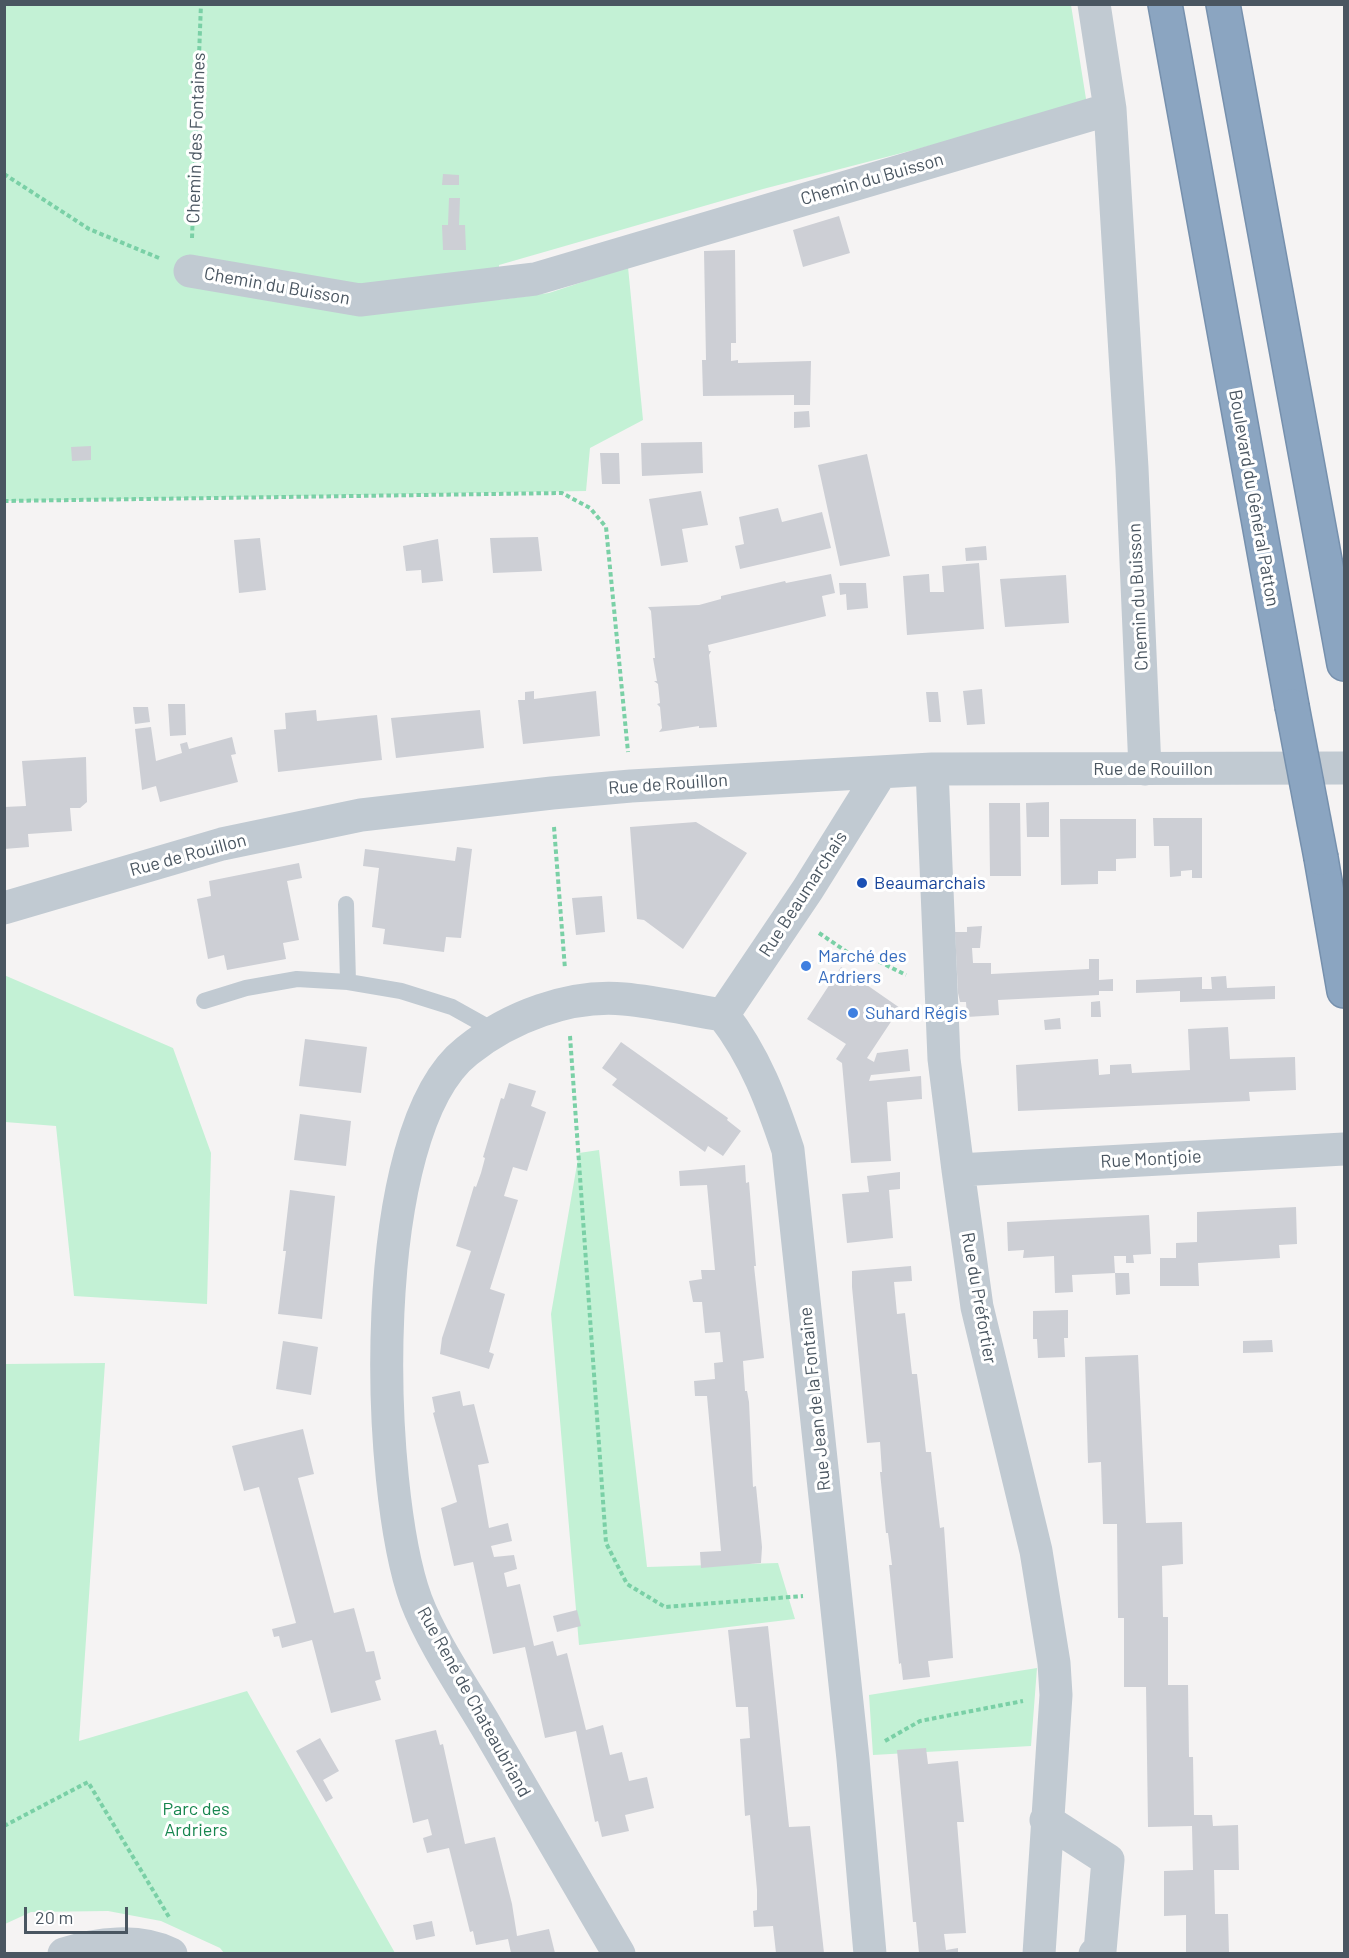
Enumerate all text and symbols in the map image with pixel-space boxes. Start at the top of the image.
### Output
street label: Chemin des Fontaines [182,52,210,224]
street label: Chemin du Buisson [798,148,946,210]
street label: Chemin du Buisson [202,263,352,309]
street label: Boulevard du Général Patton [1224,388,1284,608]
street label: Chemin du Buisson [1123,523,1153,671]
street label: Rue de Rouillon [1093,758,1213,780]
street label: Rue de Rouillon [608,769,728,799]
street label: Rue Beaumarchais [754,827,852,961]
street label: Rue de Rouillon [127,829,249,881]
place label: Beaumarchais [874,872,986,894]
marker: Beaumarchais [855,876,869,890]
place label: Marché des Ardriers [818,945,907,988]
marker: Marché des Ardriers [799,959,813,973]
place label: Suhard Régis [865,1002,967,1024]
marker: Suhard Régis [846,1006,860,1020]
street label: Rue Montjoie [1100,1146,1202,1172]
street label: Rue du Préfortier [957,1231,1001,1365]
street label: Rue Jean de la Fontaine [795,1306,835,1492]
street label: Rue René de Chateaubriand [413,1603,535,1801]
park label: Parc des Ardriers [162,1798,230,1840]
scale bar [27,1895,130,1933]
text: 20 m [35,1906,73,1928]

